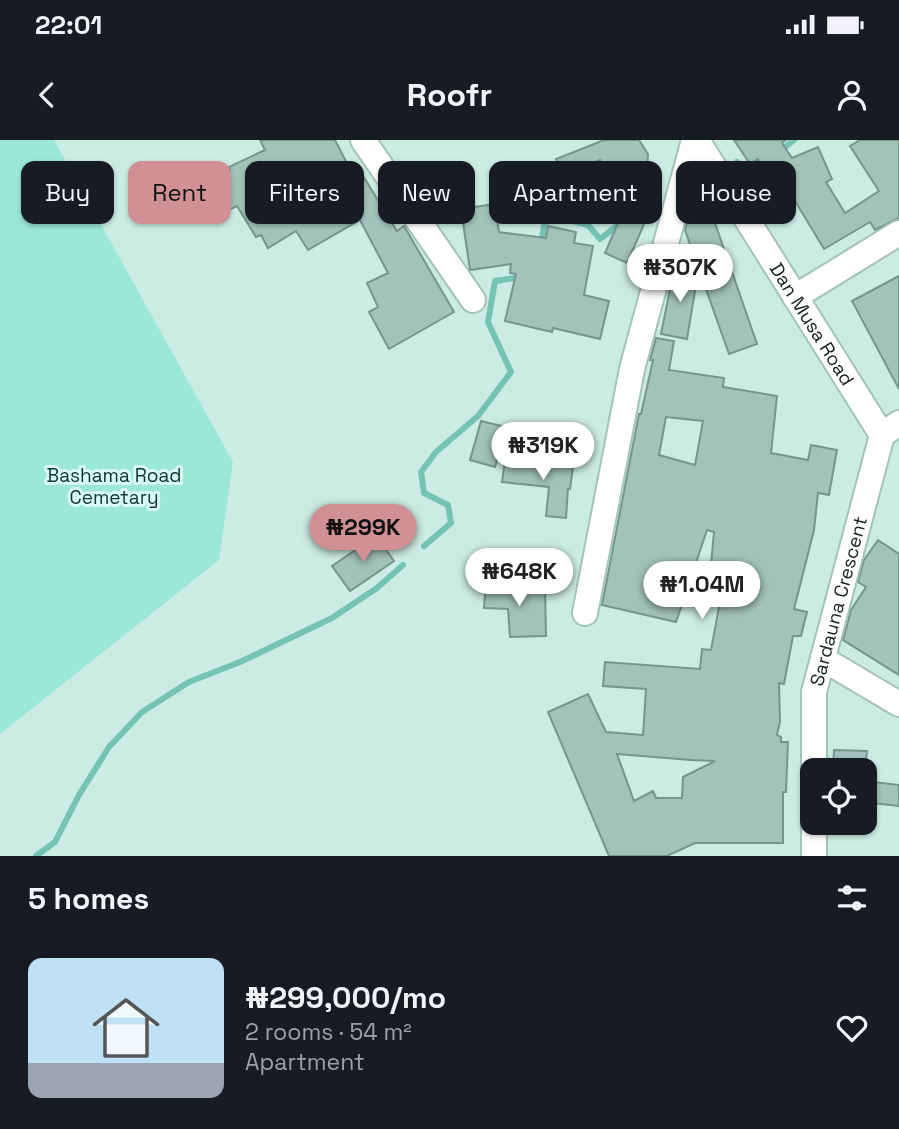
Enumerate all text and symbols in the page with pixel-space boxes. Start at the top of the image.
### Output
text: 22:01 [35,8,102,42]
text: Roofr [407,75,492,115]
icon: back [28,76,66,114]
icon: person [833,76,871,114]
chip: Buy [21,161,114,224]
chip: Rent [128,161,231,224]
chip: Filters [245,161,364,224]
chip: New [378,161,475,224]
chip: Apartment [489,161,662,224]
chip: House [676,161,796,224]
pin: ₦307K [631,244,729,304]
text: ₦307K [643,252,717,282]
street label: Dan Musa Road [764,258,860,390]
pin: ₦319K [494,422,592,482]
text: ₦319K [507,430,579,460]
park label: Bashama Road Cemetary [47,463,181,510]
pin: ₦299K [314,504,412,564]
text: ₦299K [326,512,400,542]
street label: Sardauna Crescent [804,514,873,689]
pin: ₦648K [470,548,568,608]
text: ₦648K [481,556,557,586]
pin: ₦1.04M [645,561,759,621]
text: ₦1.04M [659,569,745,599]
map controls [800,758,877,835]
button: locate [800,758,877,835]
text: 5 homes [28,879,149,918]
icon: filters [833,879,871,917]
text: ₦299,000/mo [245,978,446,1017]
icon: home [84,986,168,1070]
icon: heart [833,1009,871,1047]
text: 2 rooms · 54 m² [245,1017,412,1047]
text: Apartment [245,1047,365,1077]

